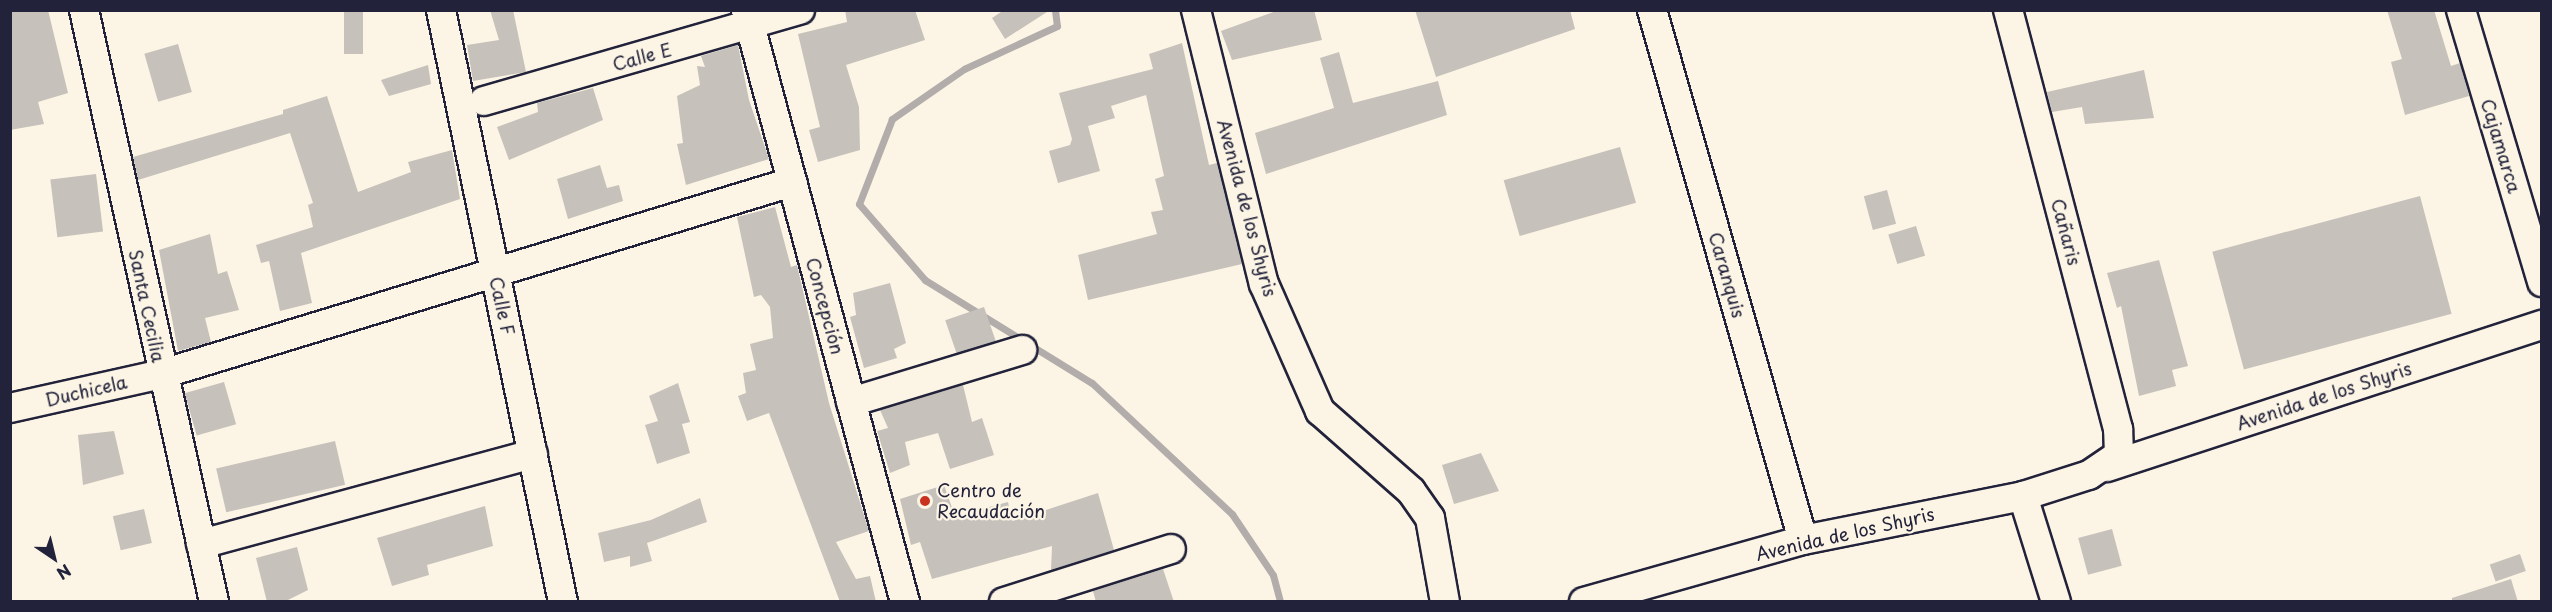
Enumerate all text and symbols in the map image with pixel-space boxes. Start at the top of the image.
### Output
street label: Calle E [610,39,674,75]
street label: Cajamarca [2476,96,2526,196]
street label: Avenida de los Shyris [1213,117,1281,299]
street label: Cañaris [2047,196,2085,268]
street label: Caranquis [1704,230,1750,320]
street label: Santa Cecilia [124,247,170,365]
street label: Concepción [802,255,848,357]
street label: Calle F [485,274,519,338]
street label: Avenida de los Shyris [2234,358,2414,434]
street label: Duchicela [43,371,129,411]
place label: Centro de Recaudación [937,480,1045,522]
marker: Centro de Recaudación [918,494,932,508]
street label: Avenida de los Shyris [1754,503,1936,565]
north arrow [24,528,84,588]
text: N [52,559,76,586]

